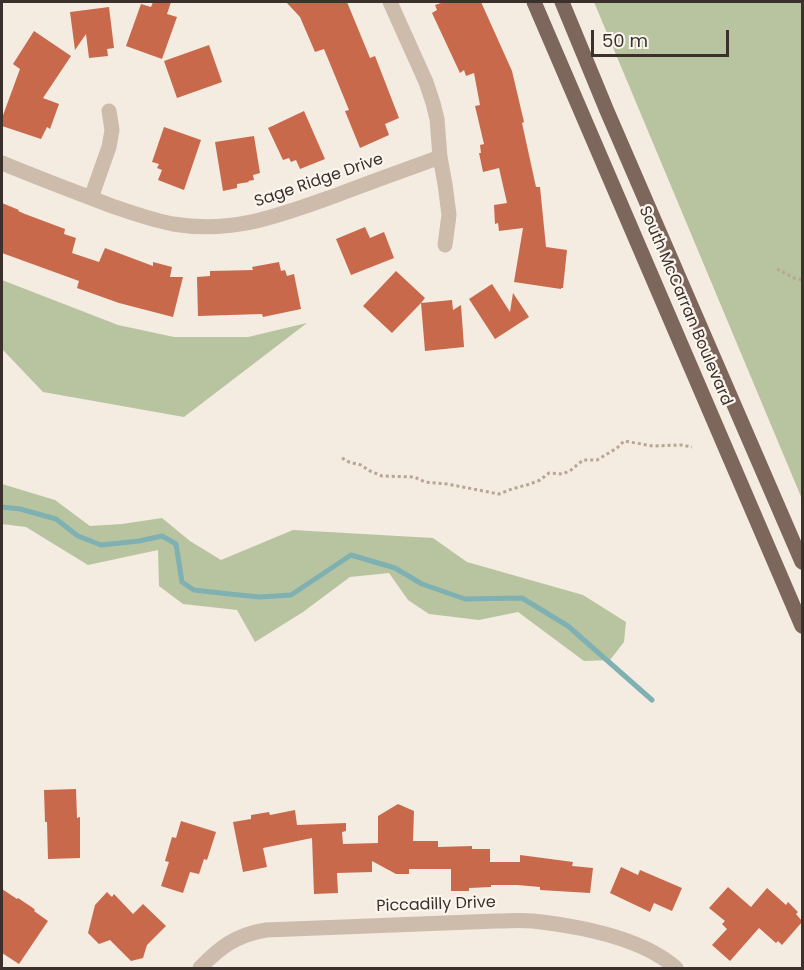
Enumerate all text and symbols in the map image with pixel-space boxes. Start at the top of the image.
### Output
scale bar [594,18,732,56]
text: 50 m [602,28,648,53]
street label: Sage Ridge Drive [252,150,386,212]
street label: South McCarran Boulevard [634,203,736,409]
street label: Piccadilly Drive [376,893,496,917]

